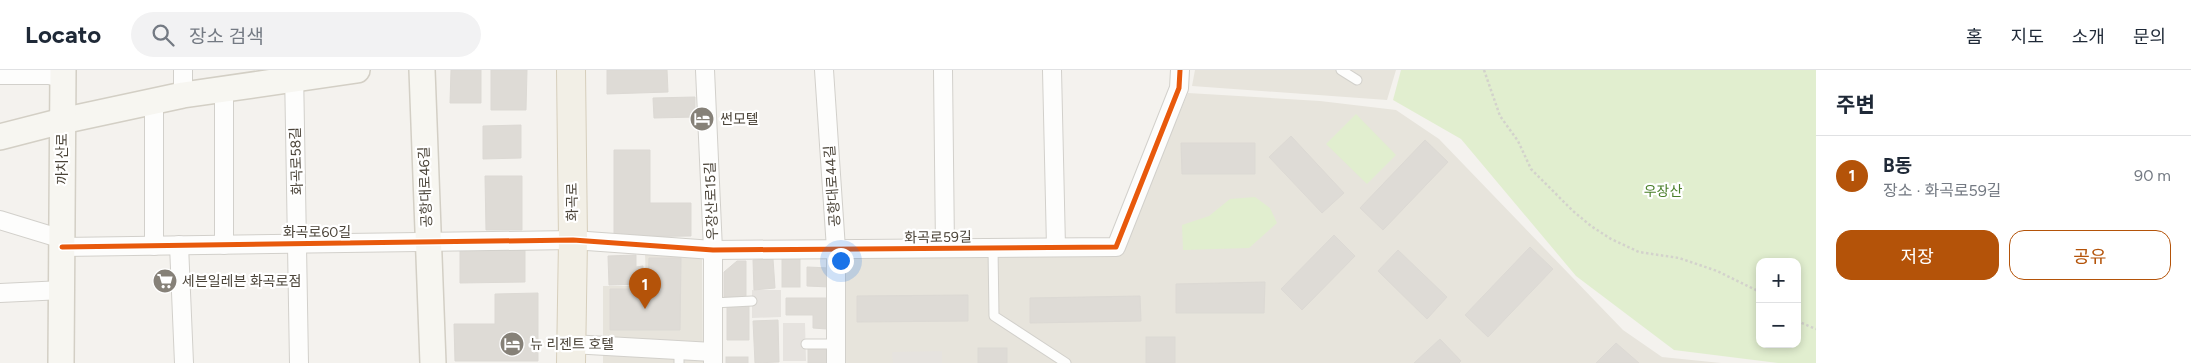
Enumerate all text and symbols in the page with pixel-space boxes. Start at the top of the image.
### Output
search box [131,12,481,57]
text: Locato [25,20,101,49]
icon: search [149,21,177,49]
text: 장소 검색 [189,25,264,48]
text: 홈 [1966,26,1983,48]
text: 지도 [2011,26,2044,48]
text: 소개 [2072,26,2105,48]
text: 문의 [2133,26,2166,48]
text: 주변 [1836,92,1875,117]
hotel icon: 썬모텔 [689,106,715,132]
place label: 썬모텔 [720,111,759,128]
street label: 화곡로58길 [287,127,306,195]
street label: 까치산로 [54,133,71,185]
street label: 공항대로44길 [821,145,844,227]
street label: 공항대로46길 [416,146,435,228]
text: B동 [1883,154,1912,177]
street label: 우장산로15길 [702,162,721,240]
text: 1 [1849,166,1855,185]
text: 90 m [2134,166,2171,185]
text: 장소 · 화곡로59길 [1883,181,2002,200]
street label: 화곡로 [564,182,581,221]
park label: 우장산 [1644,183,1682,200]
street label: 화곡로60길 [283,224,351,241]
street label: 화곡로59길 [904,228,972,247]
button: 저장 [1836,230,1999,280]
button: 공유 [2009,230,2171,280]
your location [828,248,854,274]
map controls [1756,258,1801,348]
button: + [1756,258,1801,303]
supermarket icon: 세븐일레븐 화곡로점 [152,268,178,294]
pin: 1 [629,268,661,309]
place label: 세븐일레븐 화곡로점 [182,273,301,290]
button: − [1756,303,1801,348]
hotel icon: 뉴 리젠트 호텔 [499,331,525,357]
place label: 뉴 리젠트 호텔 [530,336,614,353]

